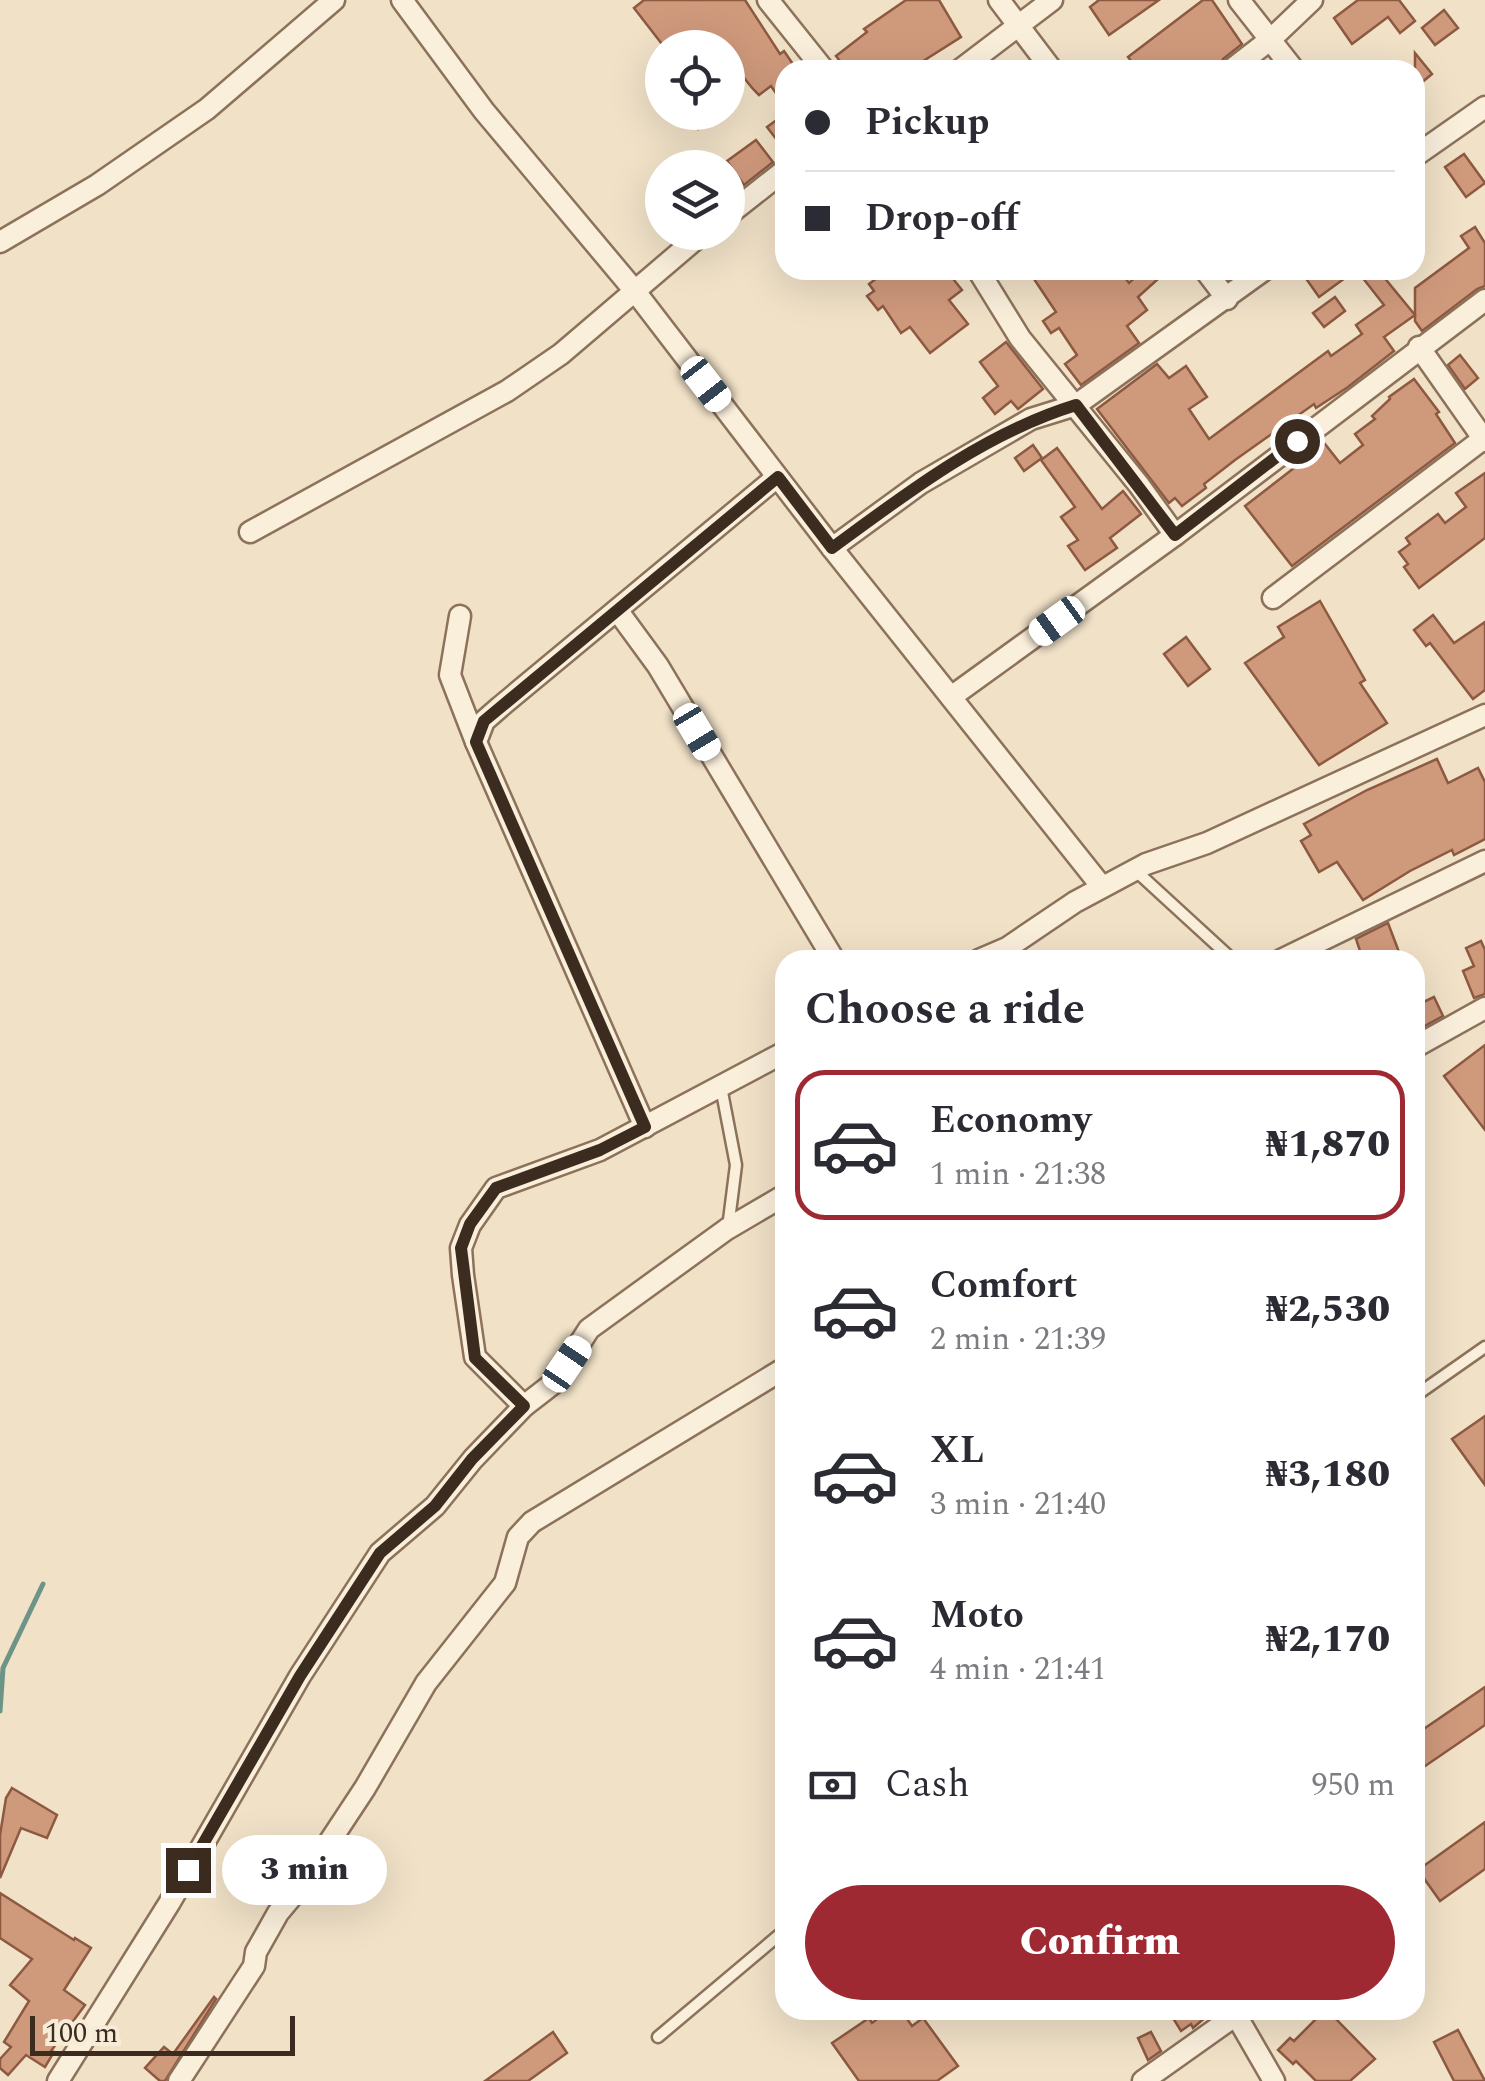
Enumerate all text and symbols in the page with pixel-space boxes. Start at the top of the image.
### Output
map controls [645,30,745,250]
button: locate [645,30,745,130]
text: Pickup [865,94,989,152]
button: layers [645,150,745,250]
text: Drop-off [865,190,1019,248]
car [676,351,736,417]
route start [1275,419,1320,464]
car [1024,591,1090,651]
car [669,699,725,765]
text: Choose a ride [805,975,1085,1044]
text: Economy [930,1092,1091,1150]
icon: car [810,1100,900,1190]
text: ₦1,870 [1265,1116,1390,1174]
text: 1 min · 21:38 [930,1150,1106,1199]
text: Comfort [930,1257,1077,1315]
icon: car [810,1265,900,1355]
text: ₦2,530 [1265,1281,1390,1339]
text: 2 min · 21:39 [930,1315,1106,1364]
car [538,1331,596,1397]
text: XL [930,1422,984,1480]
icon: car [810,1430,900,1520]
text: ₦3,180 [1265,1446,1390,1504]
text: 3 min · 21:40 [930,1480,1106,1529]
text: Moto [930,1587,1024,1645]
icon: car [810,1595,900,1685]
text: ₦2,170 [1265,1611,1390,1669]
text: 4 min · 21:41 [930,1645,1106,1694]
text: Cash [885,1756,970,1814]
icon: cash [805,1758,860,1813]
text: 950 m [1311,1761,1395,1810]
callout: 3 min [223,1835,388,1905]
text: 3 min [260,1845,349,1894]
route end [166,1848,211,1893]
button: Confirm [805,1885,1395,2000]
scale bar [30,2011,295,2056]
text: 100 m [45,2012,118,2055]

